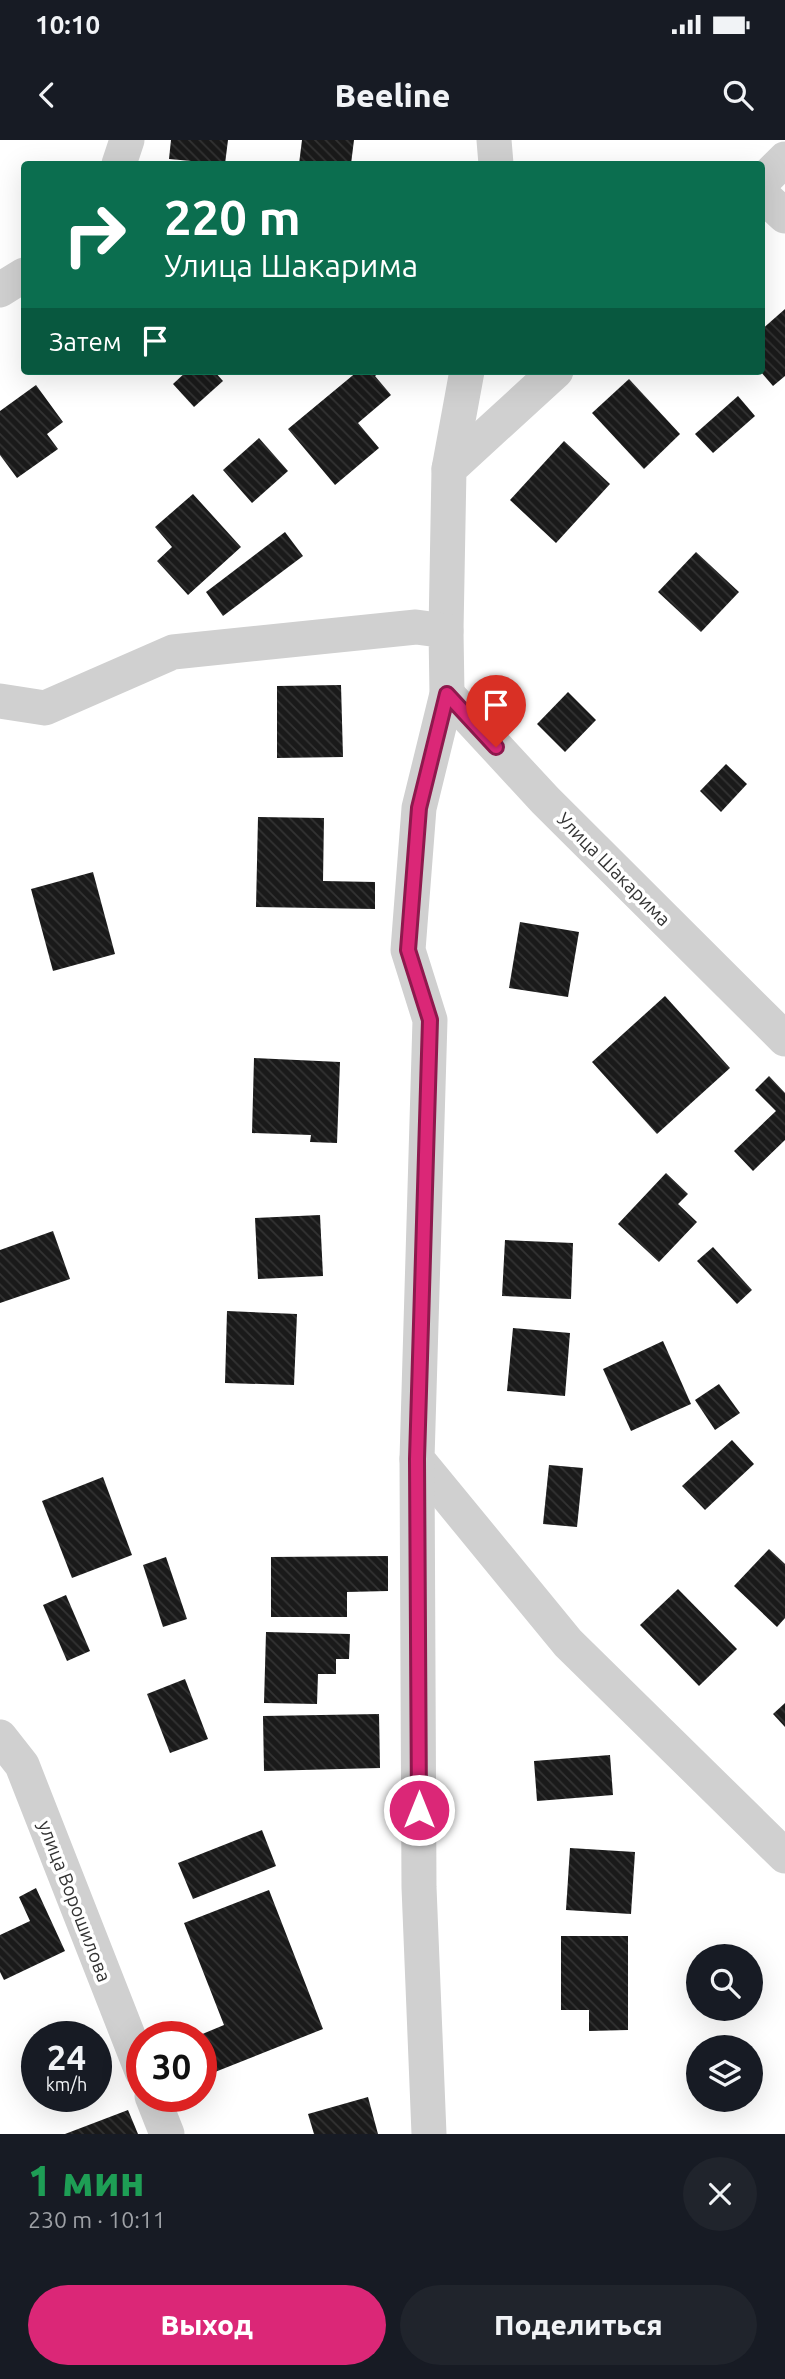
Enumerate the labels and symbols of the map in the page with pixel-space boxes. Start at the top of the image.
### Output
pin [466,675,526,747]
street label: Улица Шакарима [553,808,675,930]
position arrow [382,1773,456,1847]
street label: улица Ворошилова [34,1817,116,1985]
speed limit sign: 30 [126,2021,217,2112]

